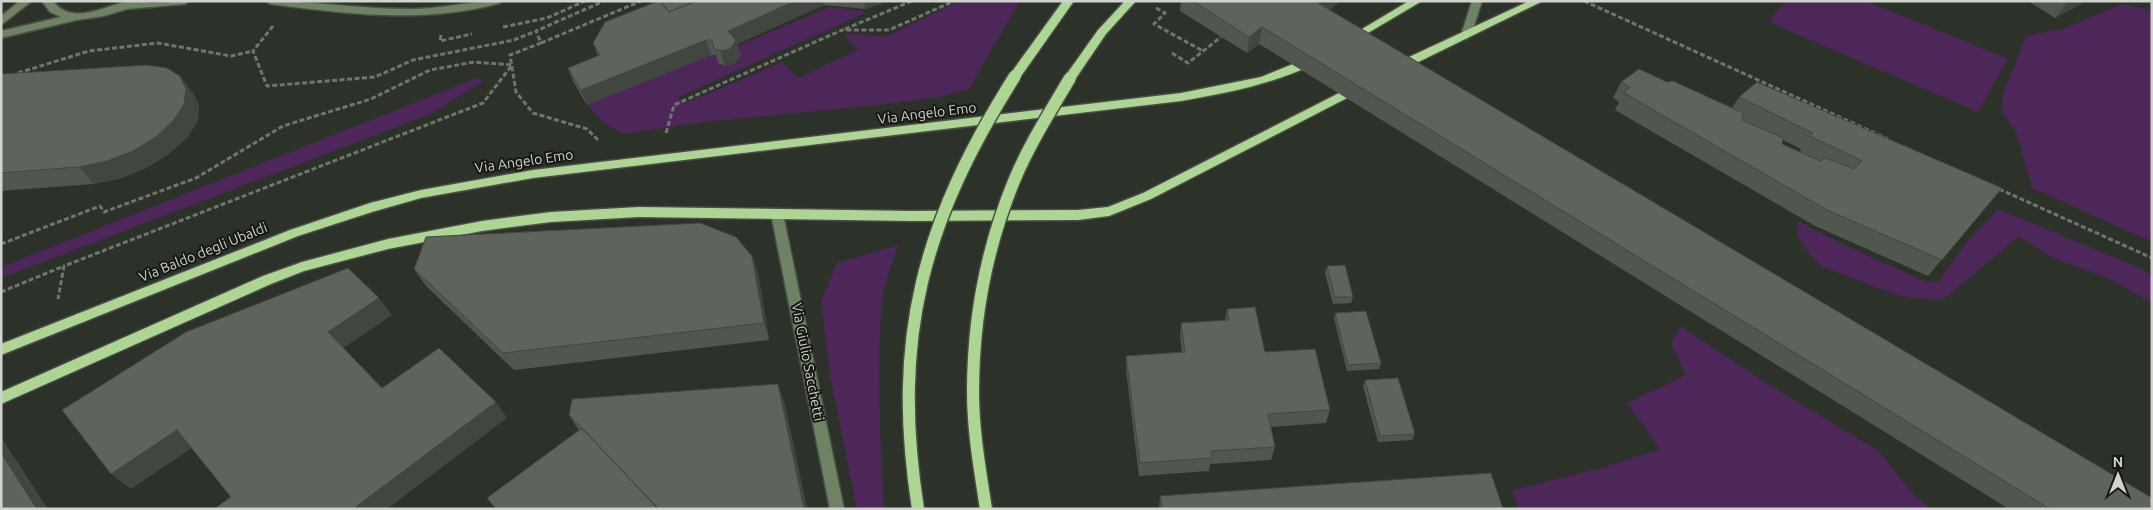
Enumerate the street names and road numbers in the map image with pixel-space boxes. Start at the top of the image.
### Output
street label: Via Angelo Emo [877,99,977,127]
street label: Via Angelo Emo [474,146,574,176]
street label: Via Baldo degli Ubaldi [137,219,269,285]
street label: Via Giulio Sacchetti [789,302,827,422]

